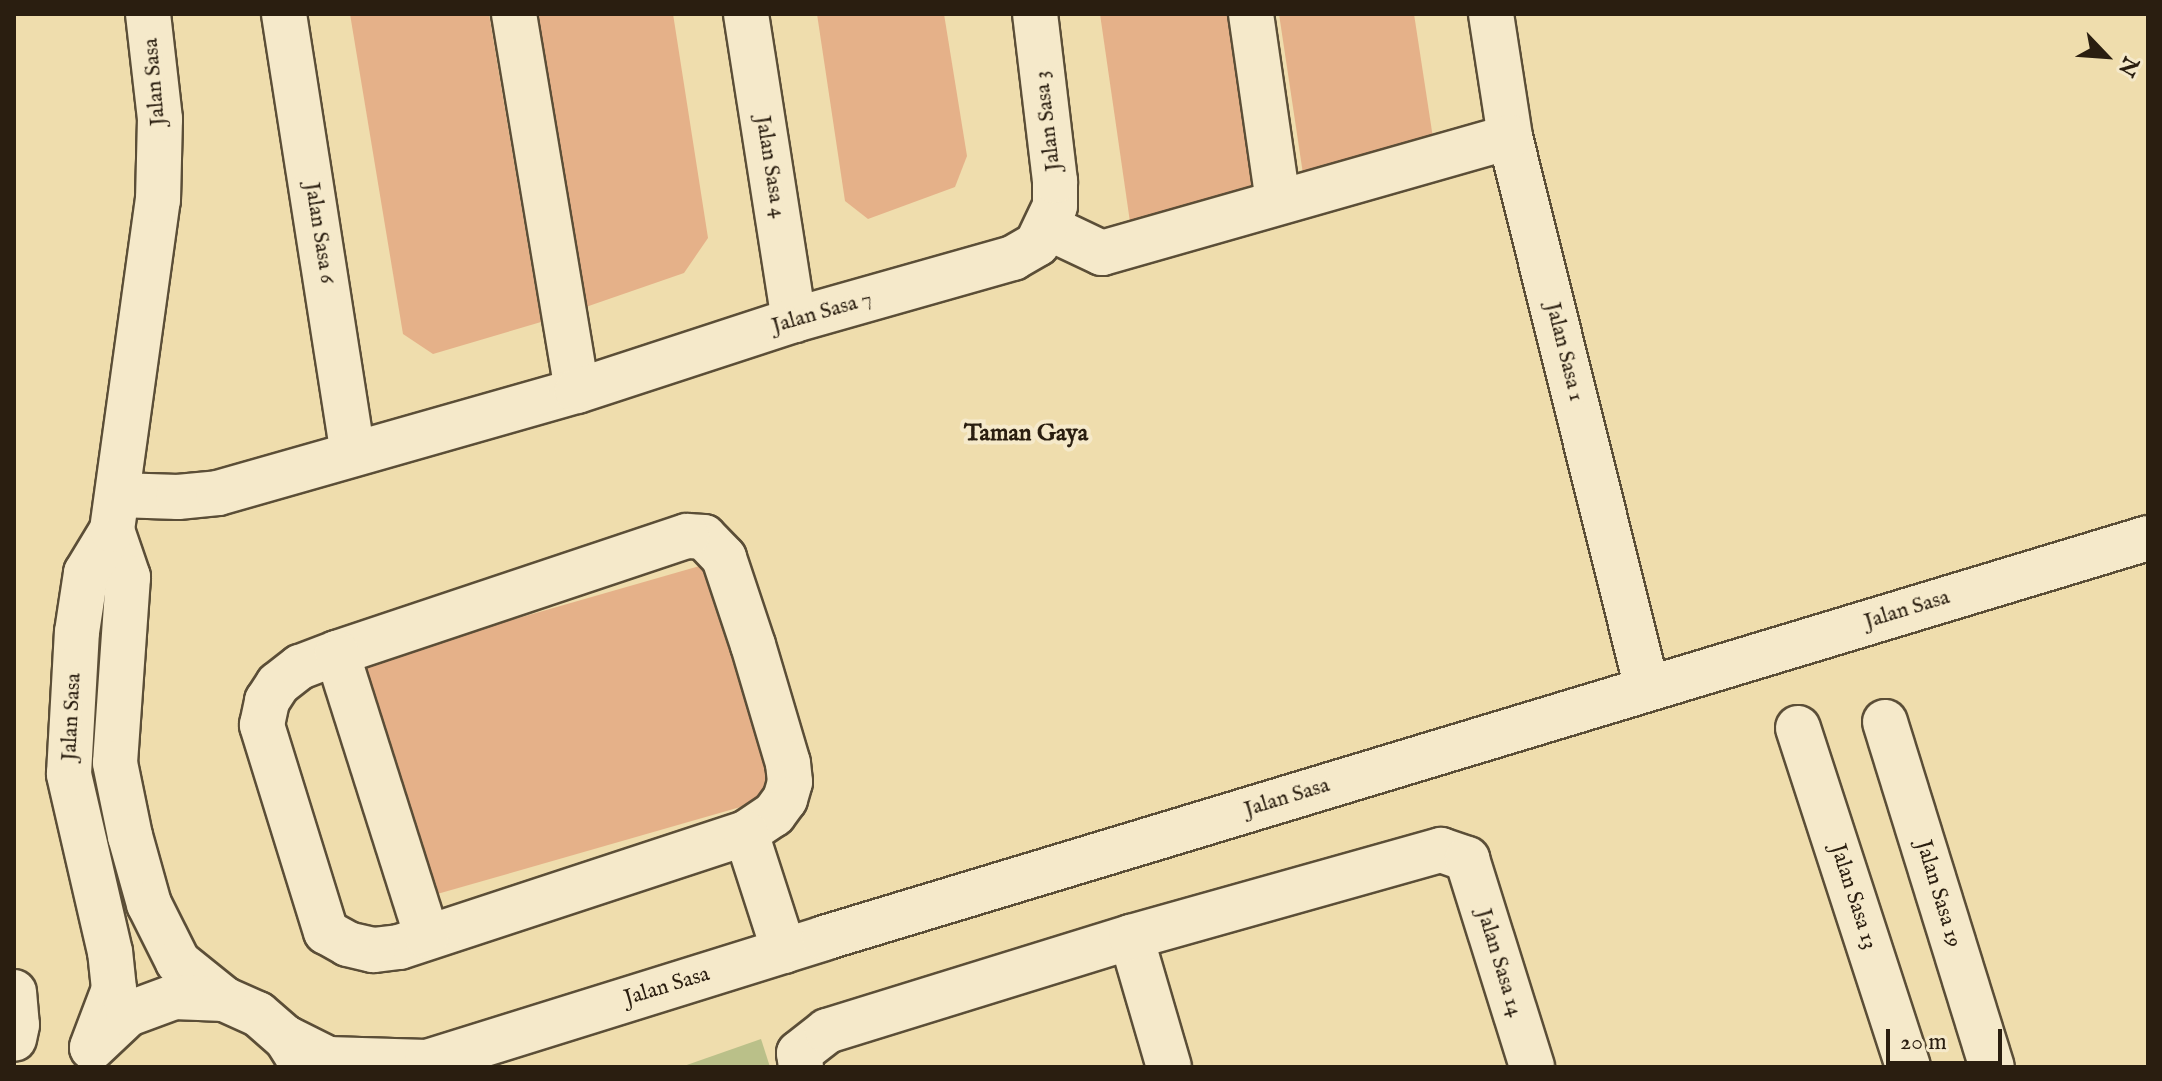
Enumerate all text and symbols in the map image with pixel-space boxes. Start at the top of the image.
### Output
north arrow [2066,16,2146,96]
street label: Jalan Sasa [138,37,172,127]
text: N [2111,52,2144,81]
street label: Jalan Sasa 3 [1029,69,1067,173]
street label: Jalan Sasa 4 [749,114,791,220]
street label: Jalan Sasa 6 [298,181,340,285]
street label: Jalan Sasa 7 [769,286,875,340]
street label: Jalan Sasa 1 [1539,300,1589,404]
district label: Taman Gaya [964,420,1088,448]
street label: Jalan Sasa [1861,585,1953,635]
street label: Jalan Sasa [57,672,87,762]
street label: Jalan Sasa [1241,773,1333,823]
street label: Jalan Sasa 19 [1909,837,1967,951]
street label: Jalan Sasa 13 [1824,841,1882,953]
street label: Jalan Sasa 14 [1470,906,1528,1020]
street label: Jalan Sasa [621,962,713,1012]
scale bar [1890,1013,2006,1063]
text: 20 m [1900,1027,1947,1058]

